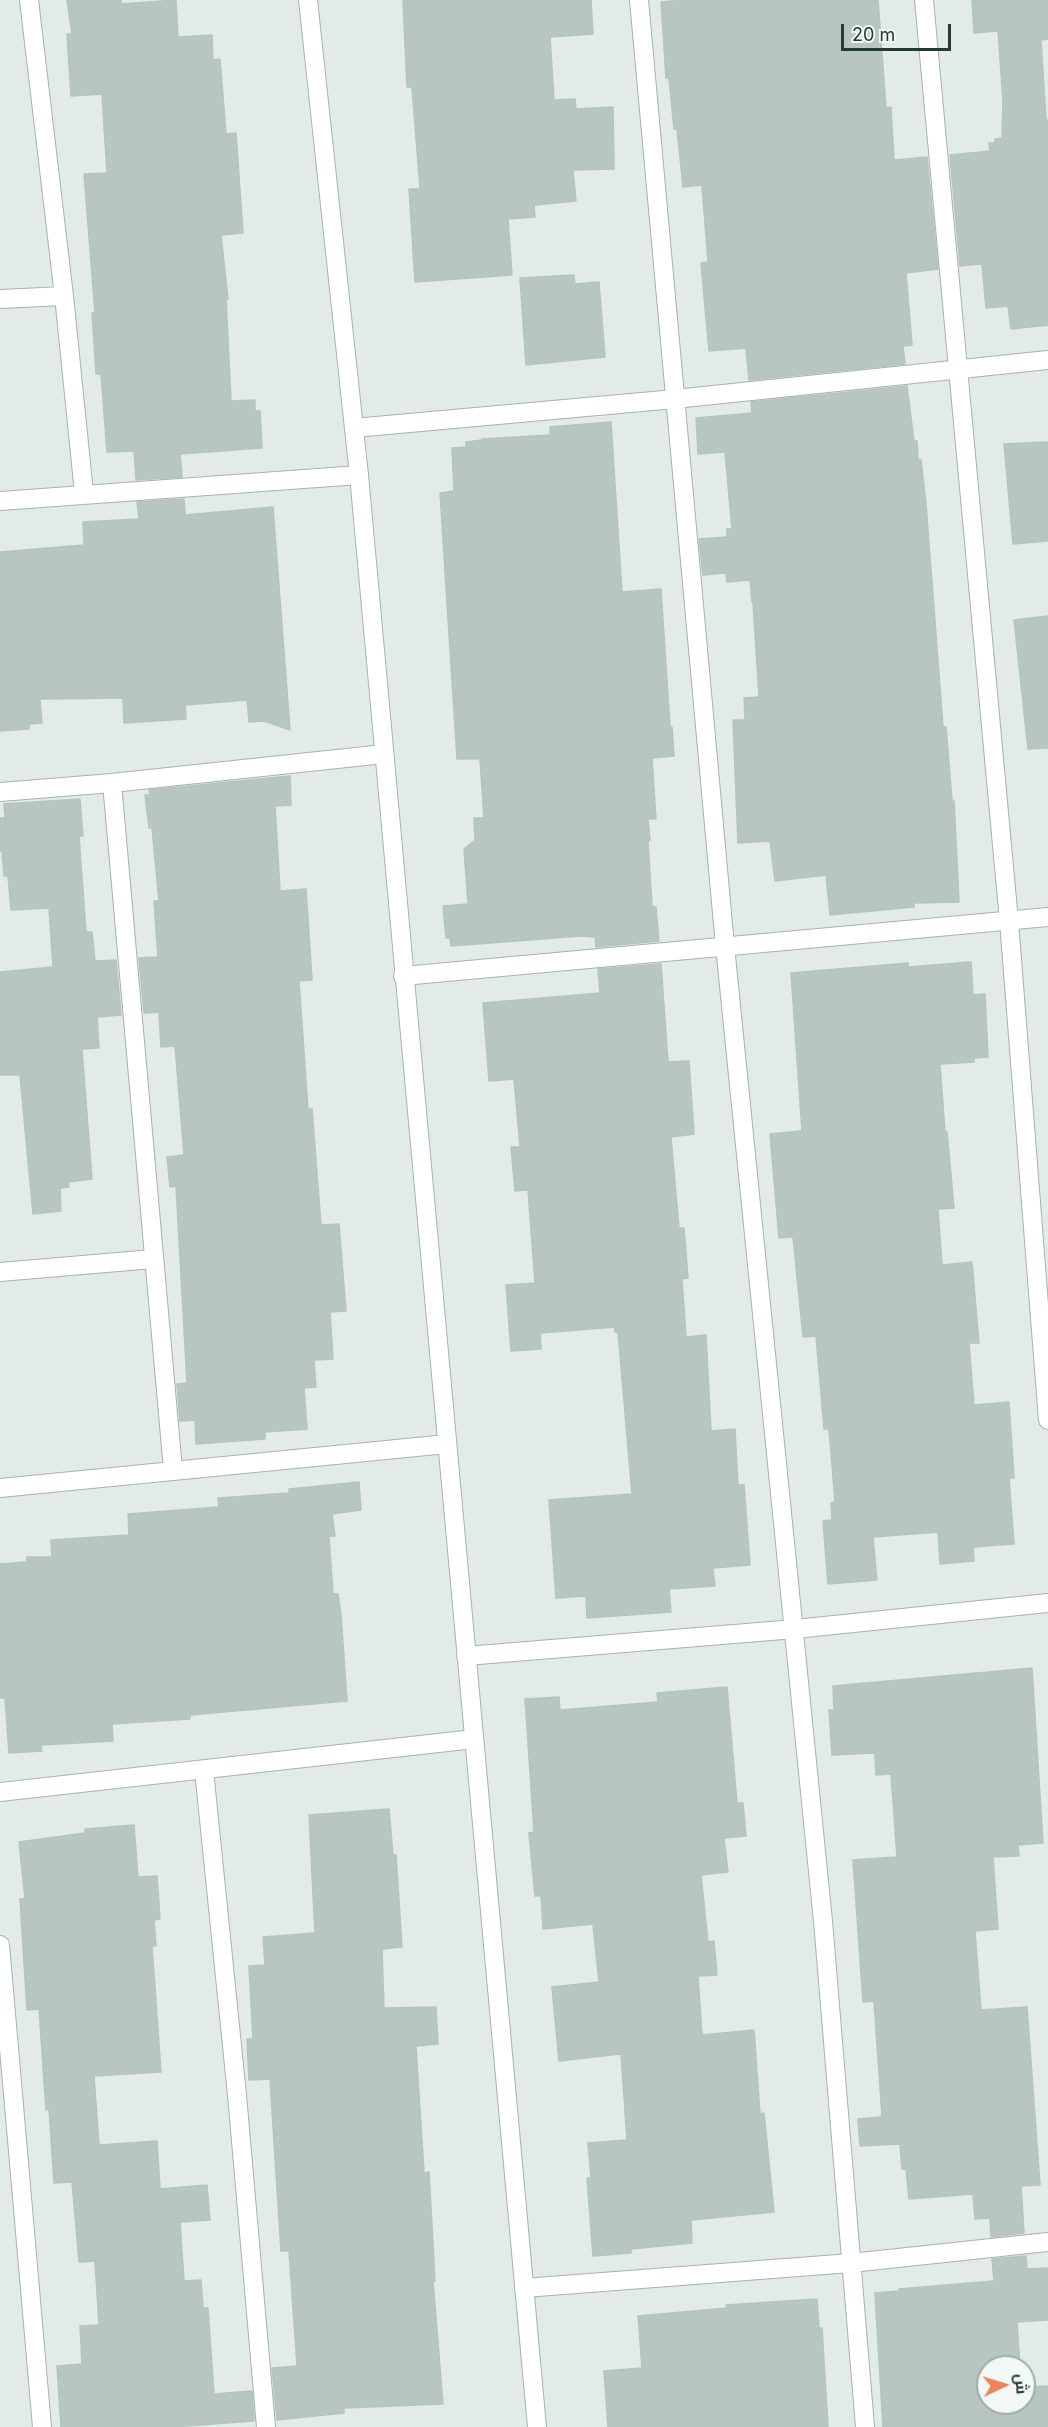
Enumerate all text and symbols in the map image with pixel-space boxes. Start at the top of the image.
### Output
scale bar [844,12,954,50]
text: 20 m [852,24,895,45]
north arrow [976,2355,1036,2415]
text: ش [1011,2373,1033,2395]

